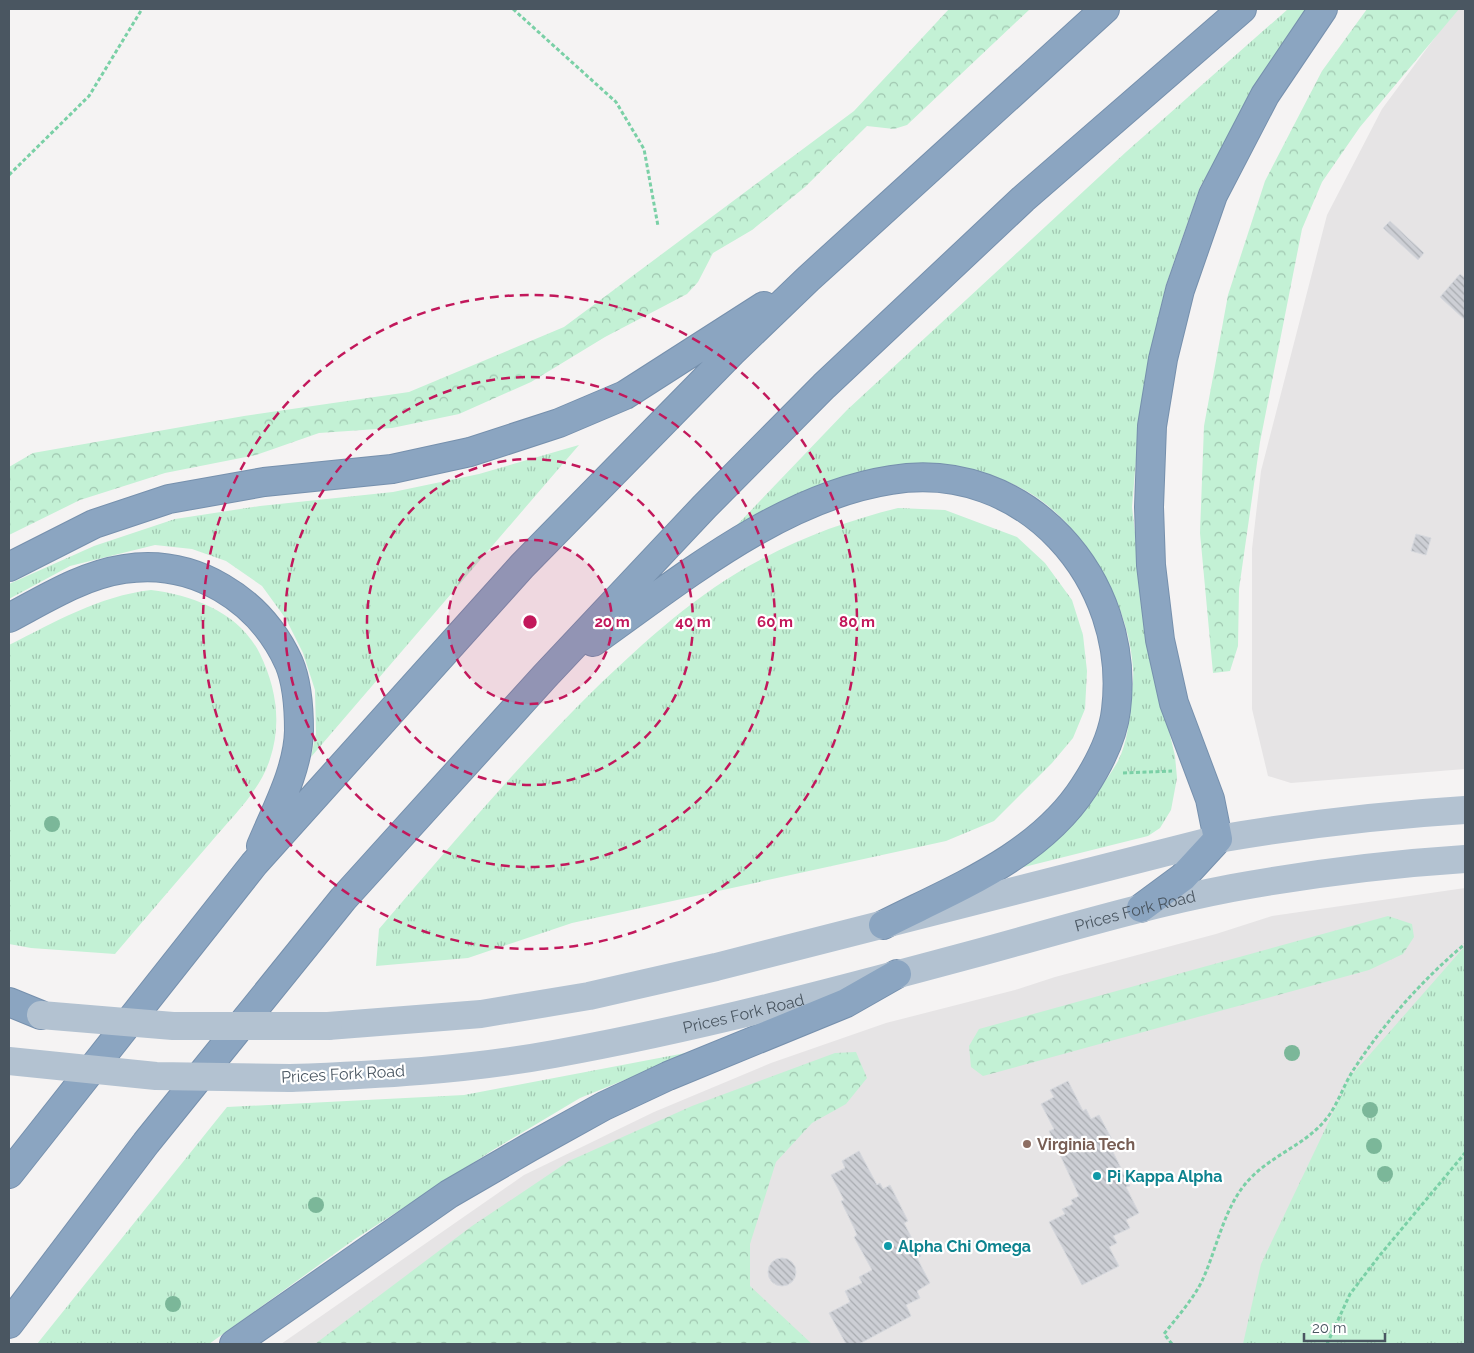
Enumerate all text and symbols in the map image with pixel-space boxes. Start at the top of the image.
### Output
centre of rings [521,613,539,631]
text: 20 m [594,613,630,631]
text: 40 m [675,613,711,631]
text: 60 m [757,613,793,631]
text: 80 m [839,613,875,631]
street label: Prices Fork Road [1073,886,1197,935]
street label: Prices Fork Road [681,990,806,1037]
street label: Prices Fork Road [281,1061,405,1087]
place label: Virginia Tech [1037,1135,1135,1154]
marker: Virginia Tech [1021,1138,1033,1150]
place label: Pi Kappa Alpha [1107,1167,1222,1186]
marker: Pi Kappa Alpha [1091,1170,1103,1182]
place label: Alpha Chi Omega [898,1237,1031,1256]
marker: Alpha Chi Omega [882,1240,894,1252]
scale bar [1304,1310,1385,1342]
text: 20 m [1312,1319,1347,1337]

